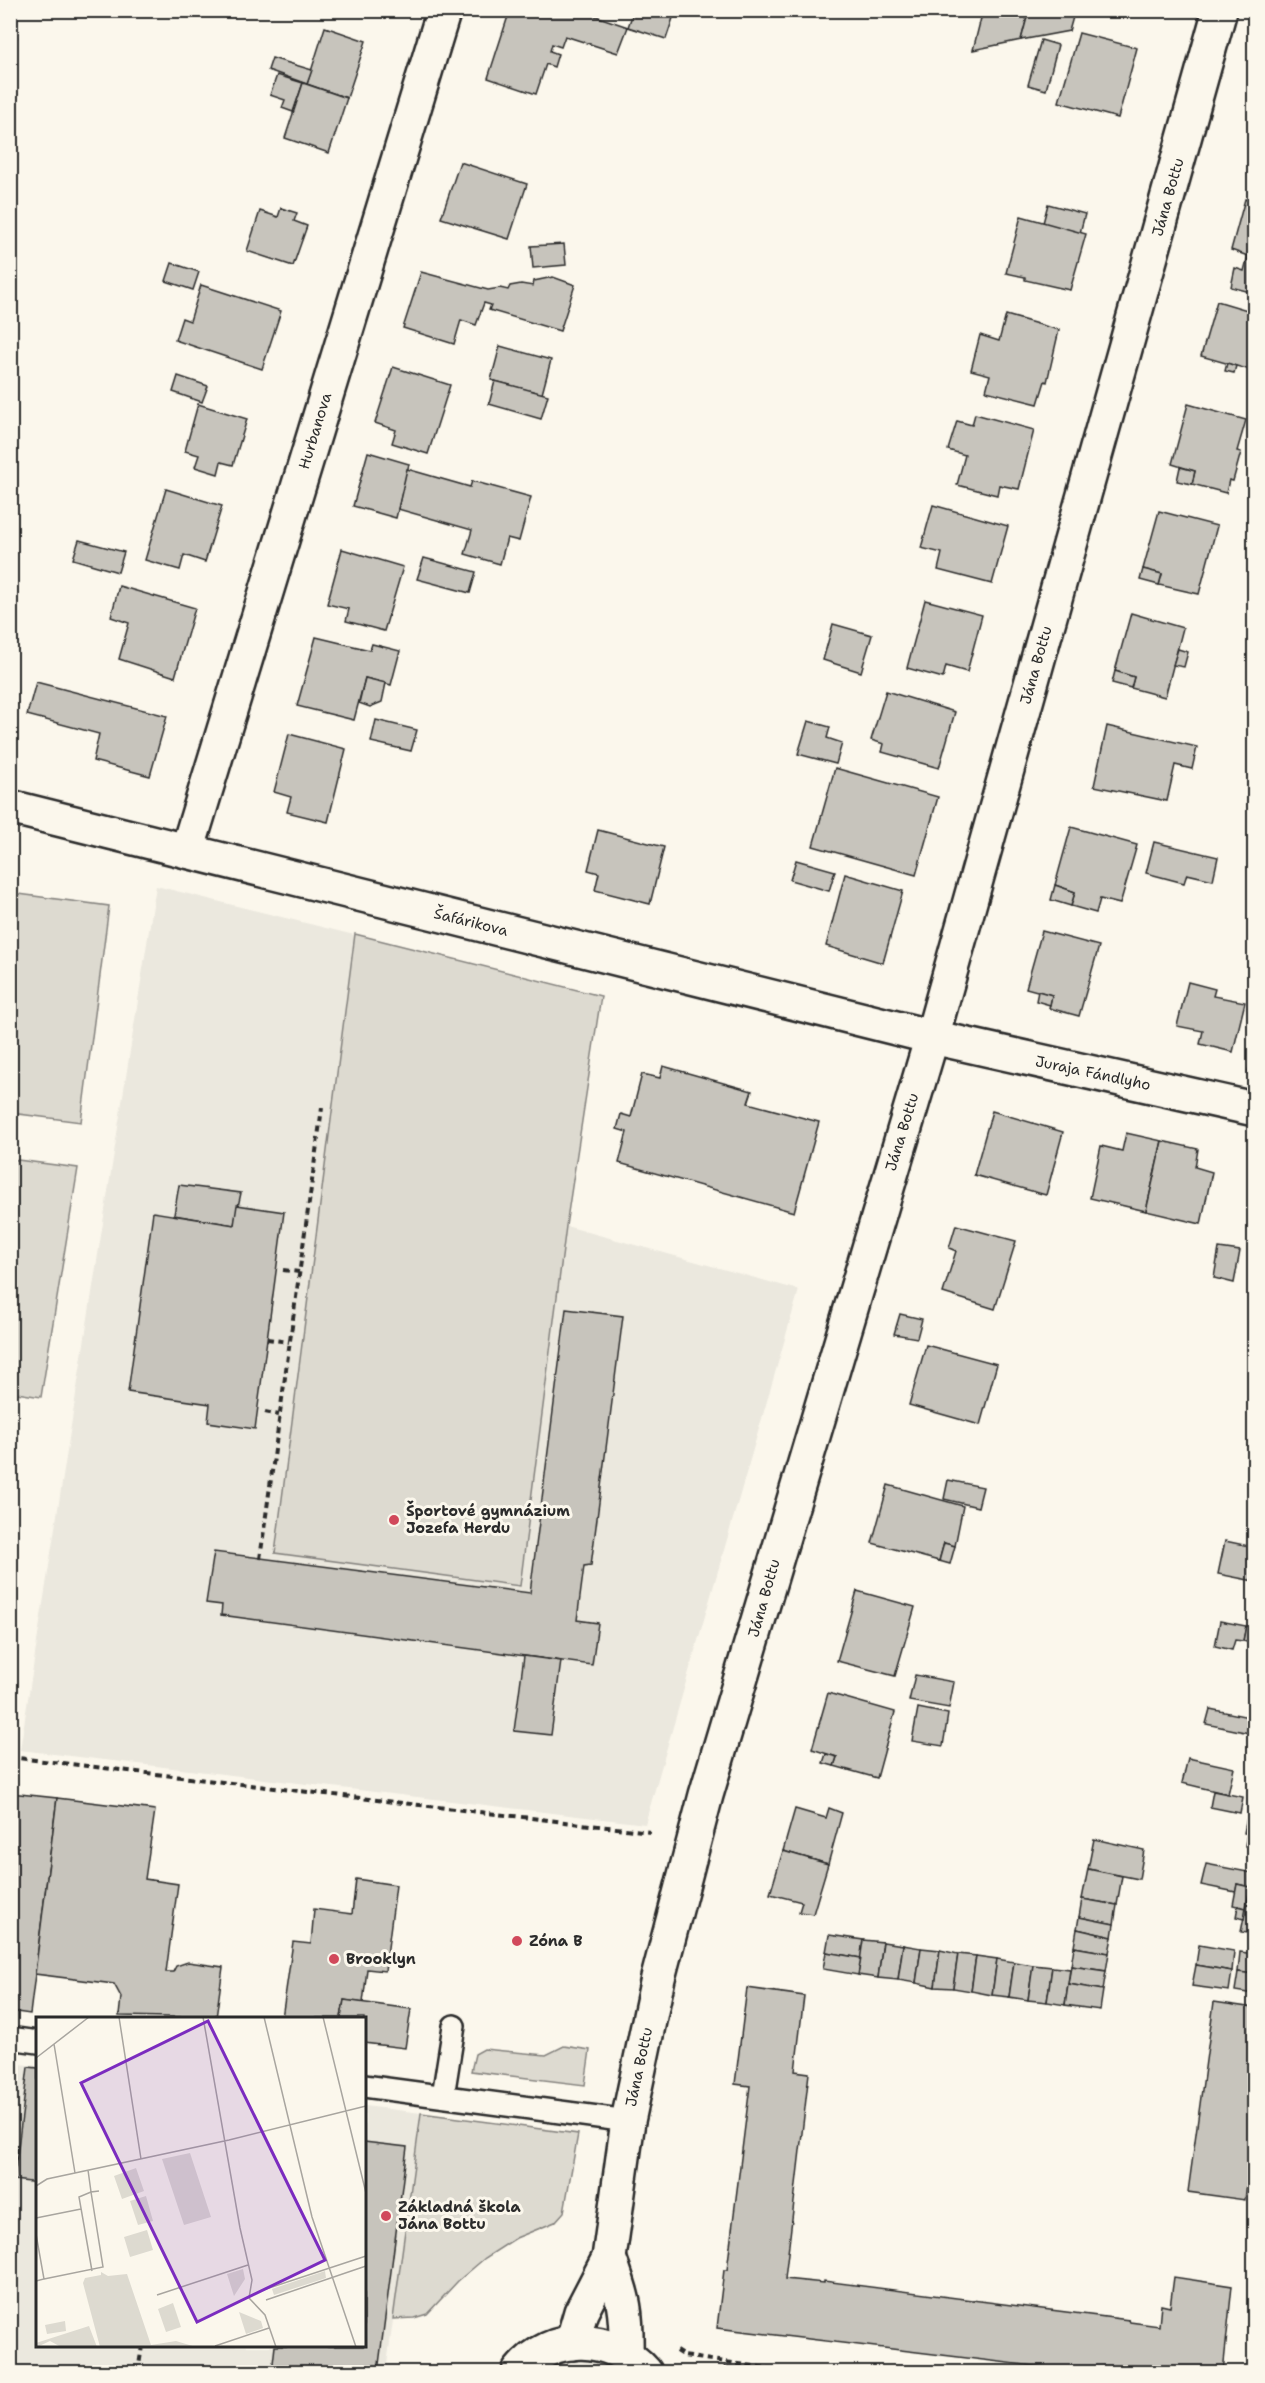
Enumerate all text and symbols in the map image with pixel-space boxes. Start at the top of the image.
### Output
street label: Jána Bottu [1147,155,1189,239]
street label: Hurbanova [294,390,336,472]
street label: Jána Bottu [1015,623,1057,707]
street label: Šafárikova [432,902,511,941]
street label: Juraja Fándlyho [1033,1051,1153,1095]
street label: Jána Bottu [881,1091,923,1173]
place label: Športové gymnázium Jozefa Herdu [406,1500,570,1538]
marker: Športové gymnázium Jozefa Herdu [387,1513,401,1527]
street label: Jána Bottu [743,1556,785,1640]
place label: Zóna B [529,1931,583,1951]
marker: Zóna B [510,1934,524,1948]
place label: Brooklyn [346,1949,416,1969]
marker: Brooklyn [327,1952,341,1966]
inset map [36,2017,366,2347]
street label: Jána Bottu [621,2025,657,2109]
place label: Základná škola Jána Bottu [398,2197,522,2234]
marker: Základná škola Jána Bottu [379,2209,393,2223]

